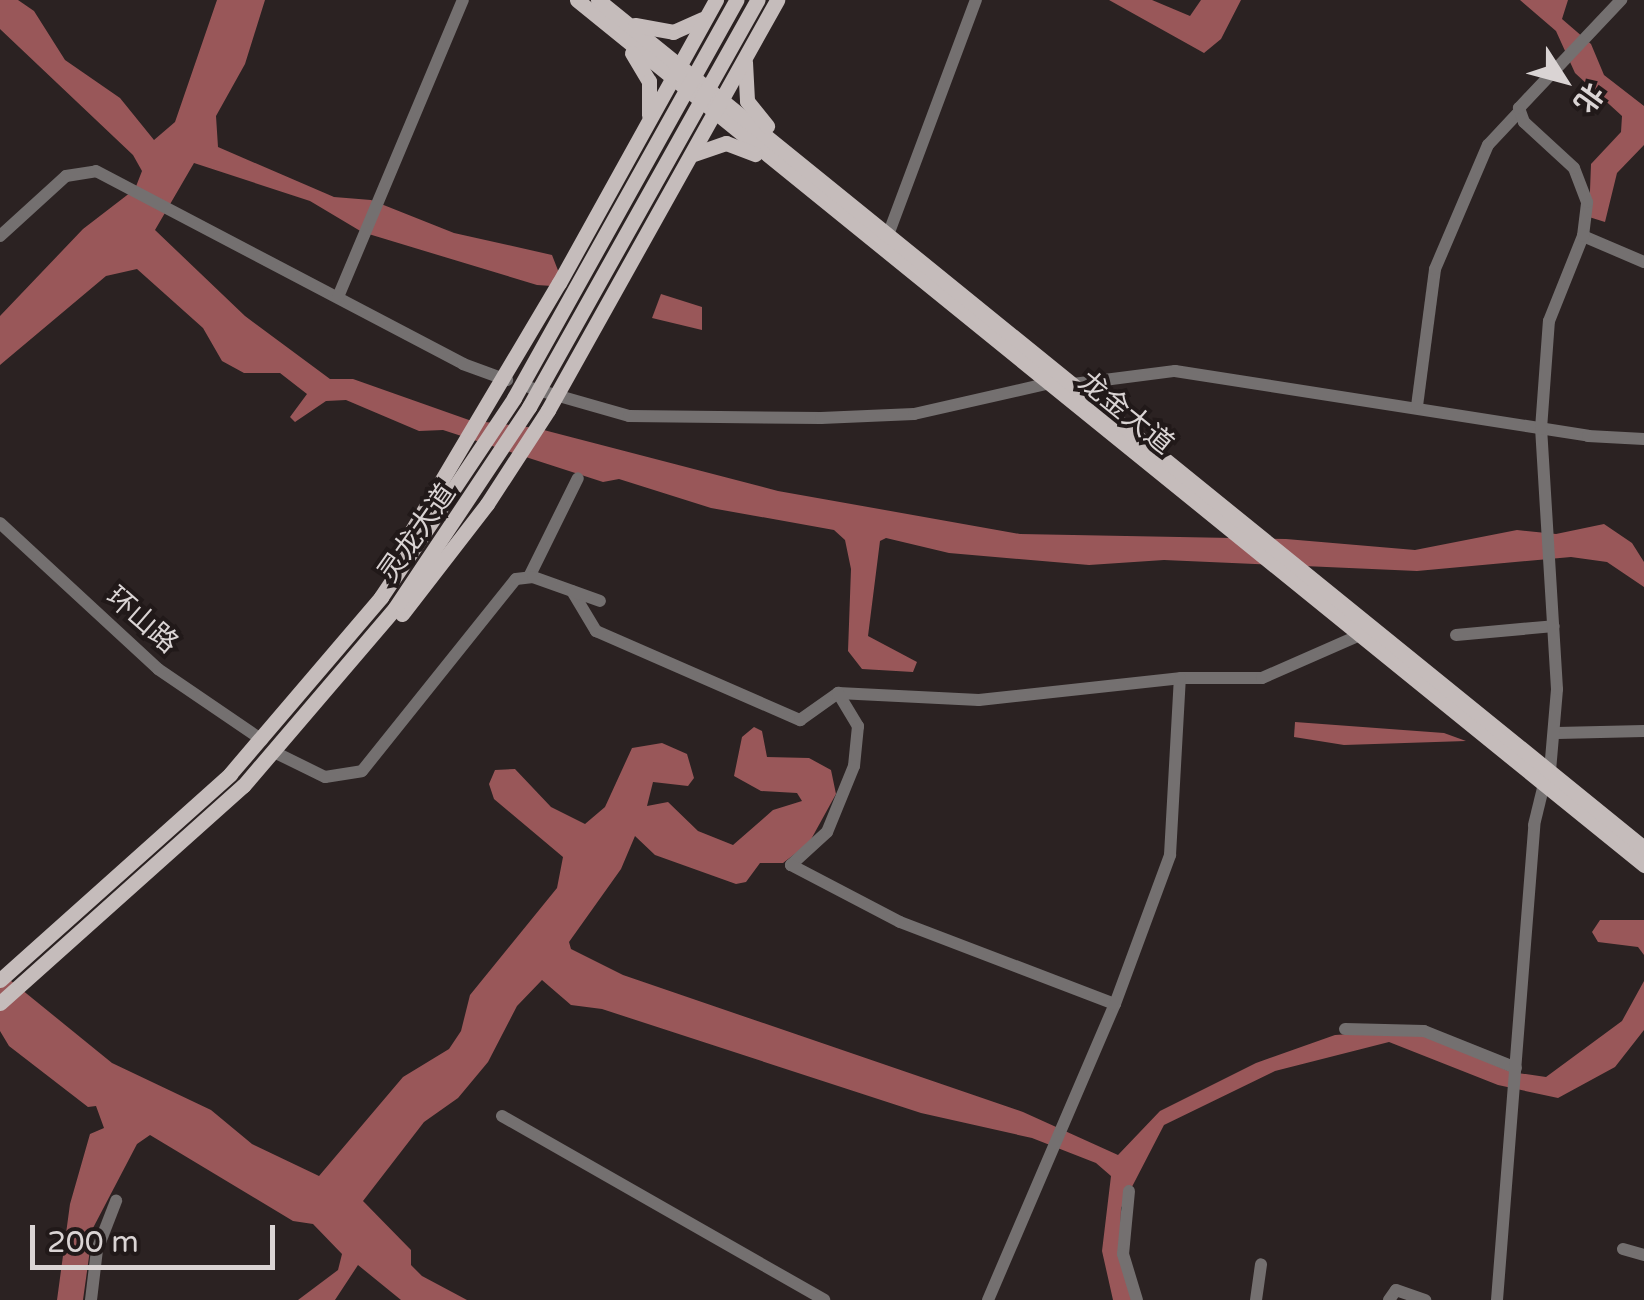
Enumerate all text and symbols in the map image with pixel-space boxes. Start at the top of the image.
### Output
north arrow [1514,30,1614,130]
text: 北 [1566,76,1610,119]
street label: 龙金大道 [1072,365,1180,461]
street label: 灵龙大道 [371,477,463,589]
street label: 环山路 [99,580,185,660]
scale bar [35,1205,280,1267]
text: 200 m [47,1224,139,1261]

